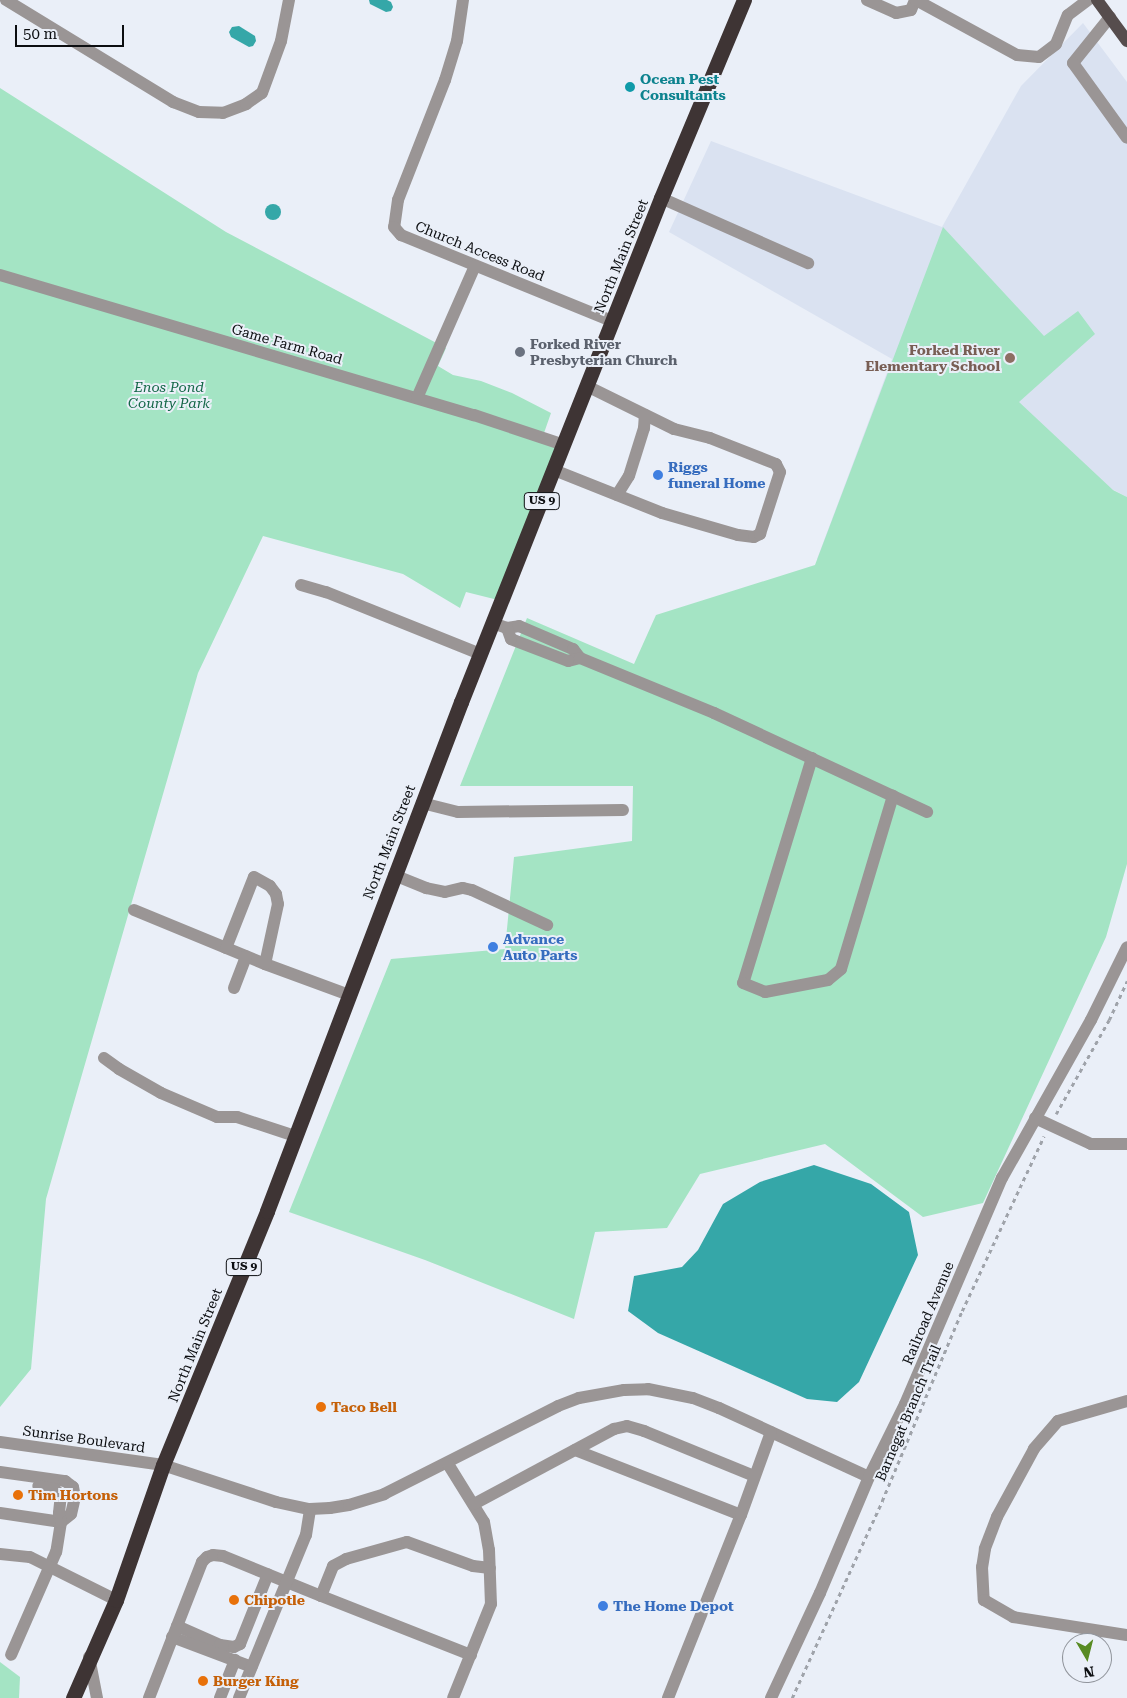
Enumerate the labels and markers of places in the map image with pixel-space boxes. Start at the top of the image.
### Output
place label: Ocean Pest Consultants [640,71,726,104]
marker: Ocean Pest Consultants [624,81,636,93]
place label: Forked River Presbyterian Church [530,336,677,368]
place label: Forked River Elementary School [865,342,1000,374]
marker: Forked River Presbyterian Church [514,346,526,358]
marker: Forked River Elementary School [1004,352,1016,364]
place label: Riggs funeral Home [668,459,766,492]
marker: Riggs funeral Home [652,469,664,481]
place label: Advance Auto Parts [503,931,577,964]
marker: Advance Auto Parts [487,941,499,953]
place label: Taco Bell [331,1399,397,1415]
marker: Taco Bell [315,1401,327,1413]
place label: Tim Hortons [28,1487,118,1503]
marker: Tim Hortons [12,1489,24,1501]
place label: Chipotle [244,1592,305,1608]
marker: Chipotle [228,1594,240,1606]
place label: The Home Depot [613,1598,734,1614]
marker: The Home Depot [597,1600,609,1612]
place label: Burger King [213,1673,299,1689]
marker: Burger King [197,1675,209,1687]

